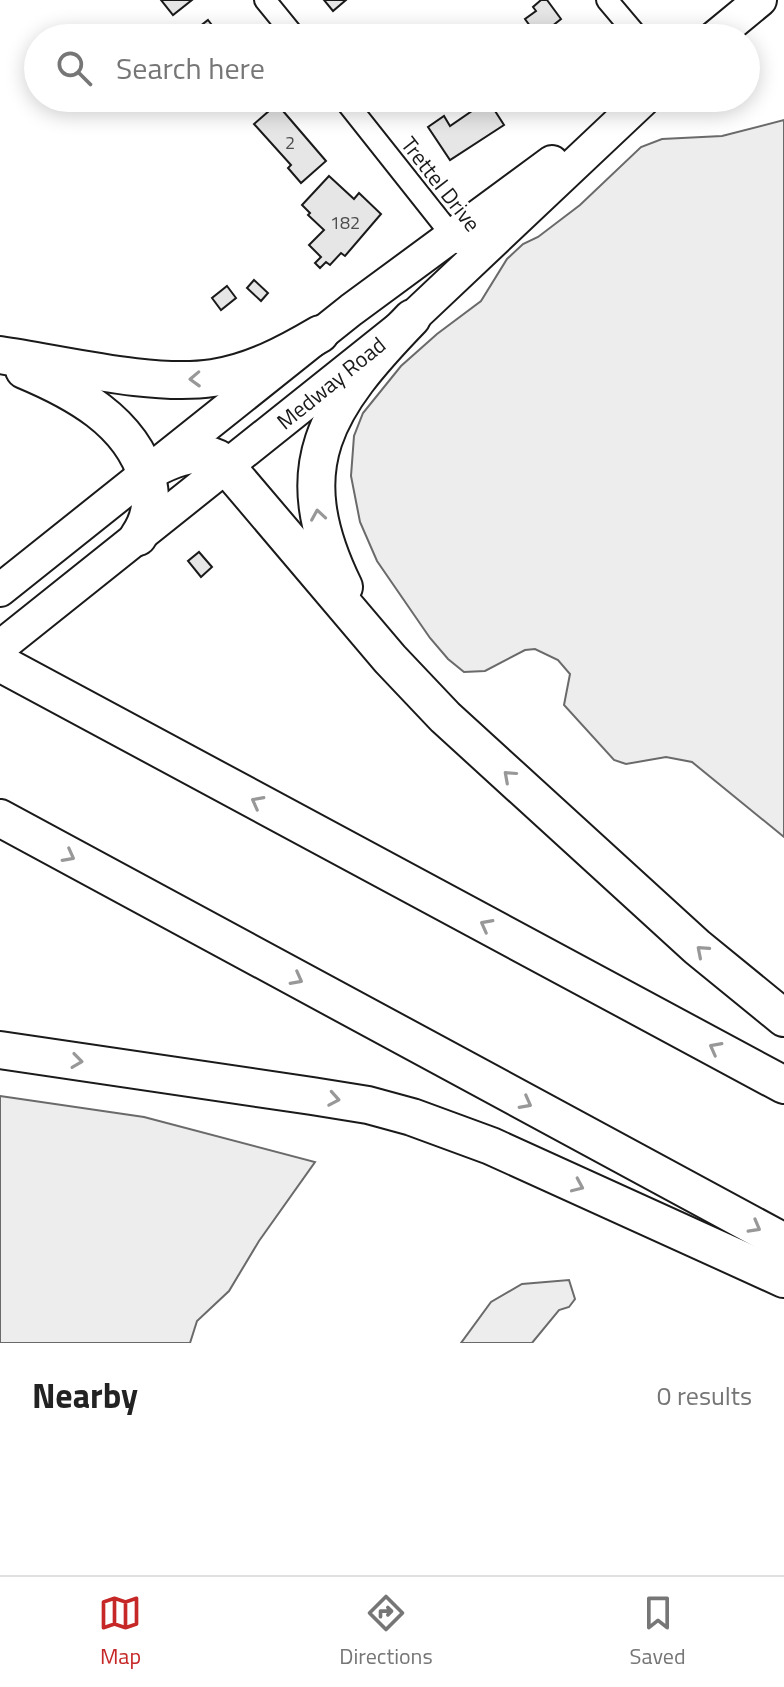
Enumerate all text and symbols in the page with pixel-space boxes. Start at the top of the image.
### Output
search box [24,24,760,112]
text: Search here [116,45,265,91]
icon: search [52,46,96,90]
house number: 2 [285,129,295,156]
street label: Trettel Drive [393,129,489,239]
house number: 182 [330,209,360,236]
street label: Medway Road [269,328,393,438]
one-way arrow [188,370,201,387]
one-way arrow [310,509,327,522]
one-way arrow [504,772,519,786]
one-way arrow [251,796,266,811]
one-way arrow [60,846,75,861]
one-way arrow [480,919,495,934]
one-way arrow [697,946,711,961]
one-way arrow [289,969,303,985]
one-way arrow [709,1042,724,1057]
one-way arrow [70,1052,84,1069]
one-way arrow [328,1090,341,1107]
one-way arrow [518,1093,532,1108]
one-way arrow [570,1176,585,1192]
one-way arrow [746,1217,761,1232]
text: Nearby [32,1369,138,1421]
text: 0 results [657,1376,752,1415]
tab: Map [98,1591,142,1673]
tab: Directions [339,1591,433,1673]
tab: Saved [630,1591,686,1673]

